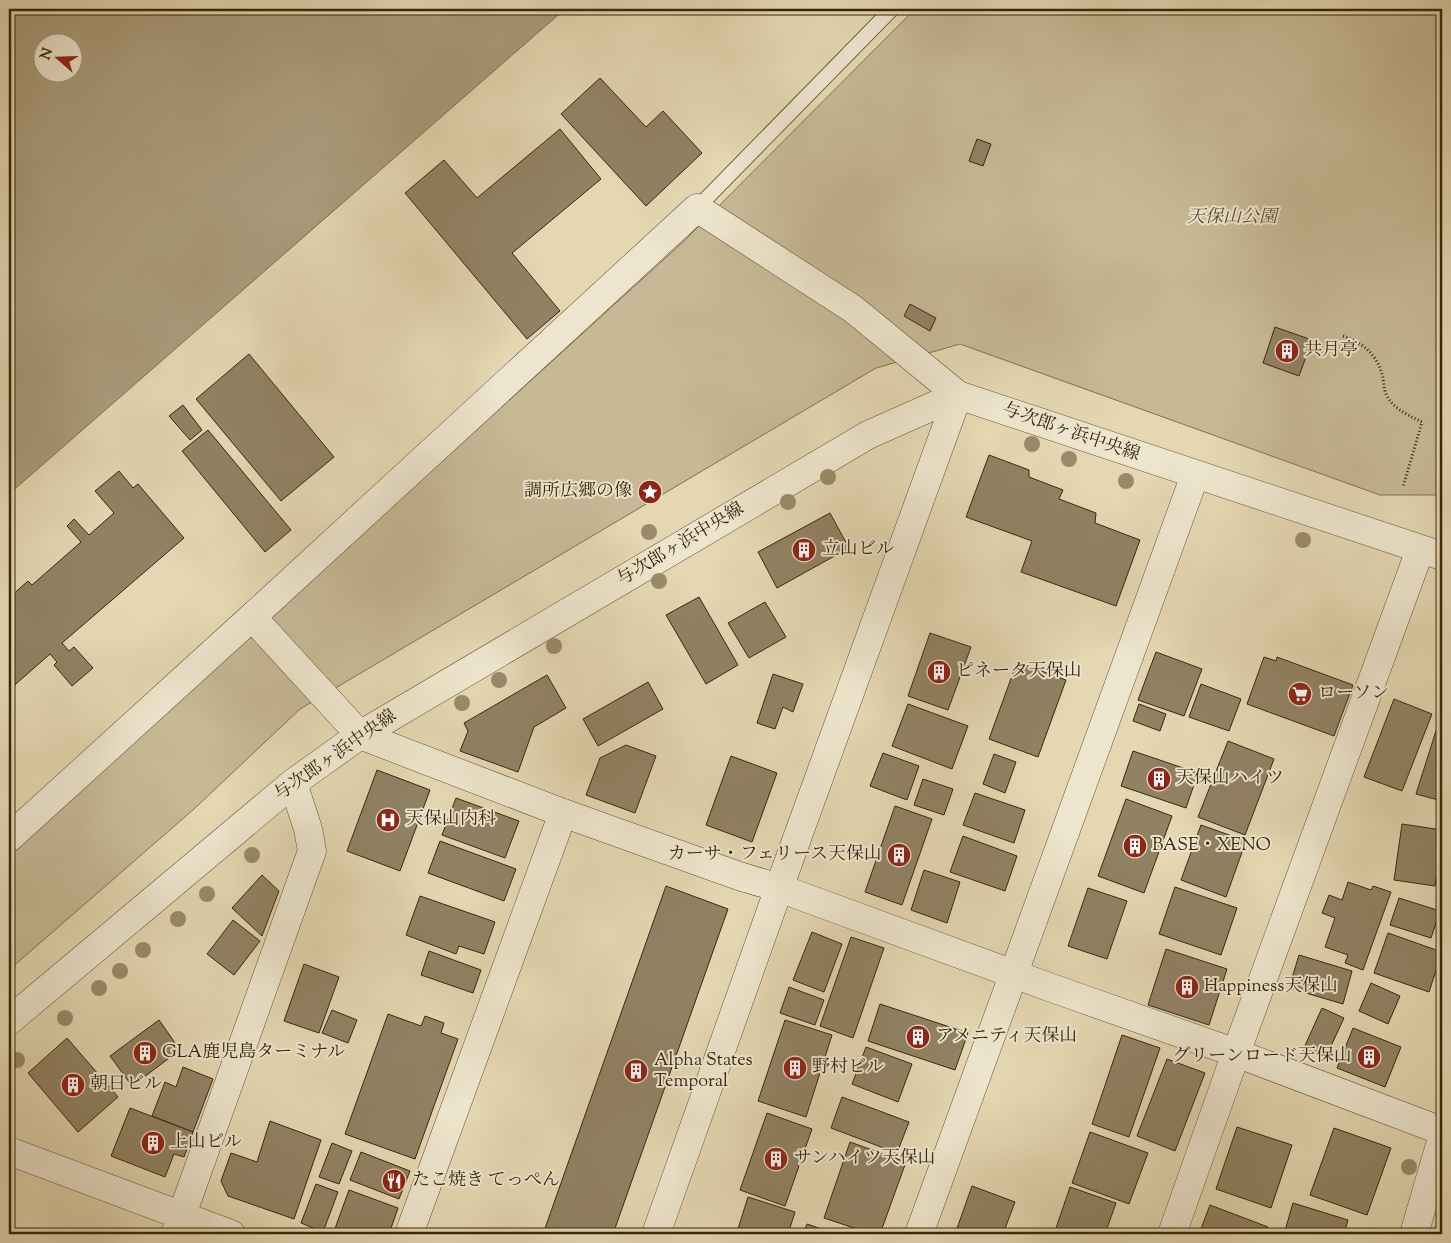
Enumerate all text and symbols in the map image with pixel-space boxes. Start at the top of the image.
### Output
north arrow [32,32,82,82]
text: N [36,46,59,63]
park label: 天保山公園 [1187,205,1280,231]
building icon: 共月亭 [1274,338,1300,364]
place label: 共月亭 [1304,338,1358,364]
street label: 与次郎ヶ浜中央線 [999,397,1143,469]
place label: 調所広郷の像 [524,479,632,505]
place icon: 調所広郷の像 [637,479,663,505]
street label: 与次郎ヶ浜中央線 [613,497,749,593]
building icon: 立山ビル [791,537,817,563]
place label: 立山ビル [822,537,894,563]
building icon: ピネータ天保山 [926,659,952,685]
place label: ピネータ天保山 [956,659,1082,685]
supermarket icon: ローソン [1287,681,1313,707]
place label: ローソン [1318,681,1389,707]
street label: 与次郎ヶ浜中央線 [270,704,402,808]
building icon: 天保山ハイツ [1146,766,1172,792]
place label: 天保山ハイツ [1176,766,1284,792]
hospital icon: 天保山内科 [375,807,401,833]
place label: 天保山内科 [406,807,496,833]
building icon: BASE・XENO [1122,833,1148,859]
place label: BASE・XENO [1152,833,1271,859]
place label: カーサ・フェリース天保山 [668,842,882,868]
building icon: カーサ・フェリース天保山 [886,842,912,868]
building icon: Happiness天保山 [1174,974,1200,1000]
place label: Happiness天保山 [1204,974,1338,1000]
building icon: アメニティ天保山 [905,1024,931,1050]
place label: アメニティ天保山 [936,1024,1077,1050]
building icon: GLA鹿児島ターミナル [132,1040,158,1066]
place label: GLA鹿児島ターミナル [162,1040,345,1066]
place label: グリーンロード天保山 [1172,1044,1352,1070]
building icon: グリーンロード天保山 [1356,1044,1382,1070]
place label: Alpha States Temporal [654,1048,753,1095]
building icon: 野村ビル [782,1055,808,1081]
place label: 野村ビル [812,1055,884,1081]
building icon: Alpha States Temporal [623,1058,649,1084]
building icon: 朝日ビル [60,1072,86,1098]
place label: 朝日ビル [90,1072,162,1098]
building icon: 上山ビル [140,1130,166,1156]
place label: 上山ビル [170,1130,242,1156]
building icon: サンハイツ天保山 [763,1146,789,1172]
place label: サンハイツ天保山 [794,1146,936,1172]
restaurant icon: たこ焼き てっぺん [381,1168,407,1194]
place label: たこ焼き てっぺん [412,1168,560,1194]

